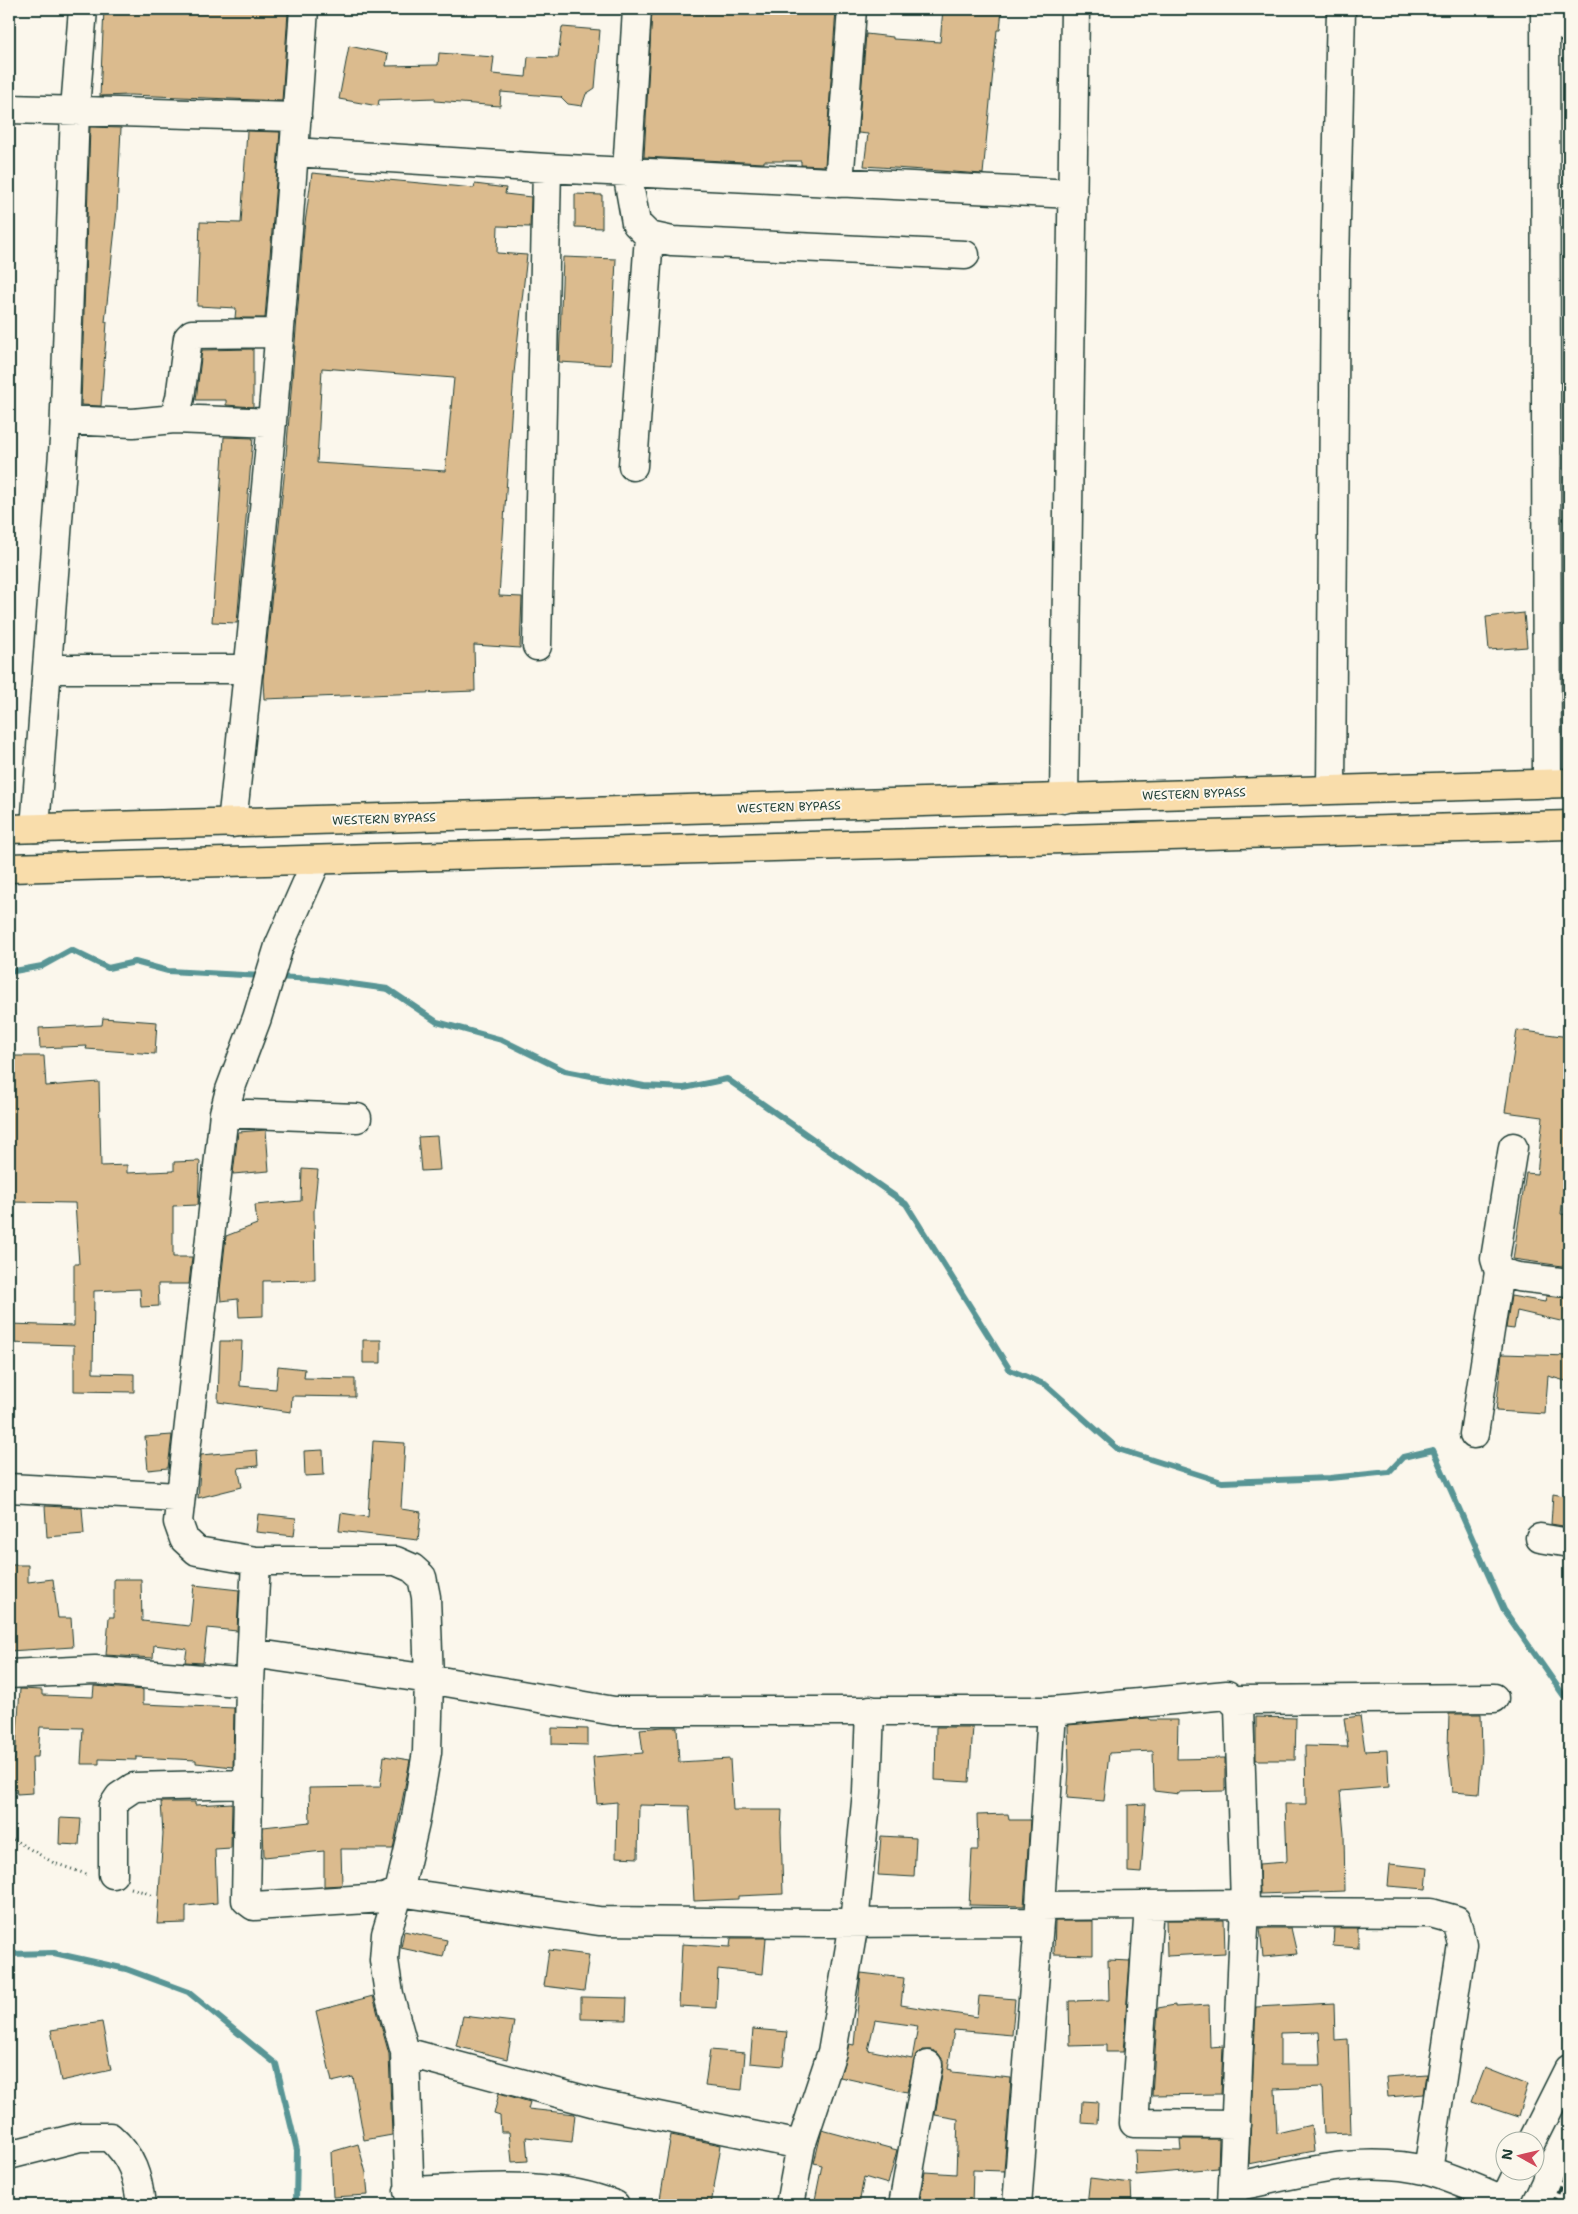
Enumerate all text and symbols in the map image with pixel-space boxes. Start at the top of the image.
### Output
street label: WESTERN BYPASS [1142,784,1246,804]
street label: WESTERN BYPASS [737,797,841,817]
street label: WESTERN BYPASS [332,809,436,829]
north arrow [1496,2132,1546,2182]
text: N [1497,2147,1517,2161]

